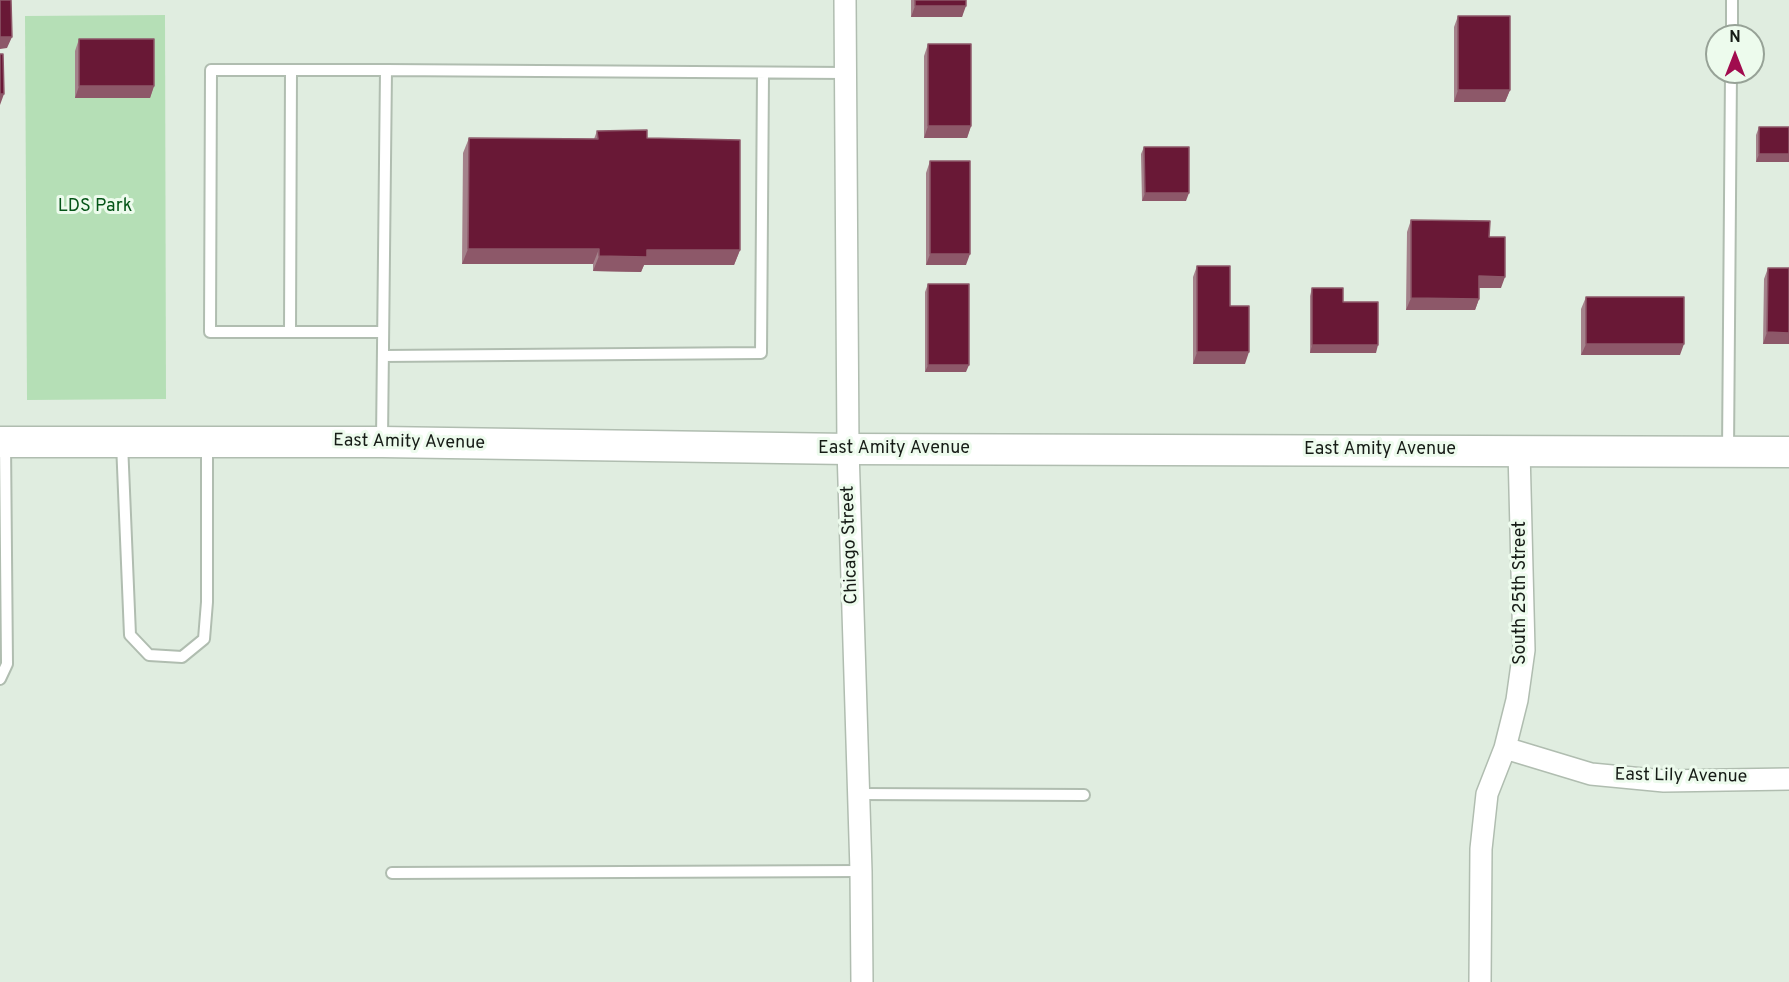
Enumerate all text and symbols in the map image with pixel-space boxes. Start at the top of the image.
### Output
north arrow [1705,24,1765,84]
text: N [1729,28,1741,48]
park label: LDS Park [58,196,132,218]
street label: East Amity Avenue [333,431,485,455]
street label: East Amity Avenue [818,438,970,460]
street label: East Amity Avenue [1304,439,1456,461]
street label: Chicago Street [838,485,864,605]
street label: South 25th Street [1510,521,1532,665]
street label: East Lily Avenue [1614,765,1748,789]

